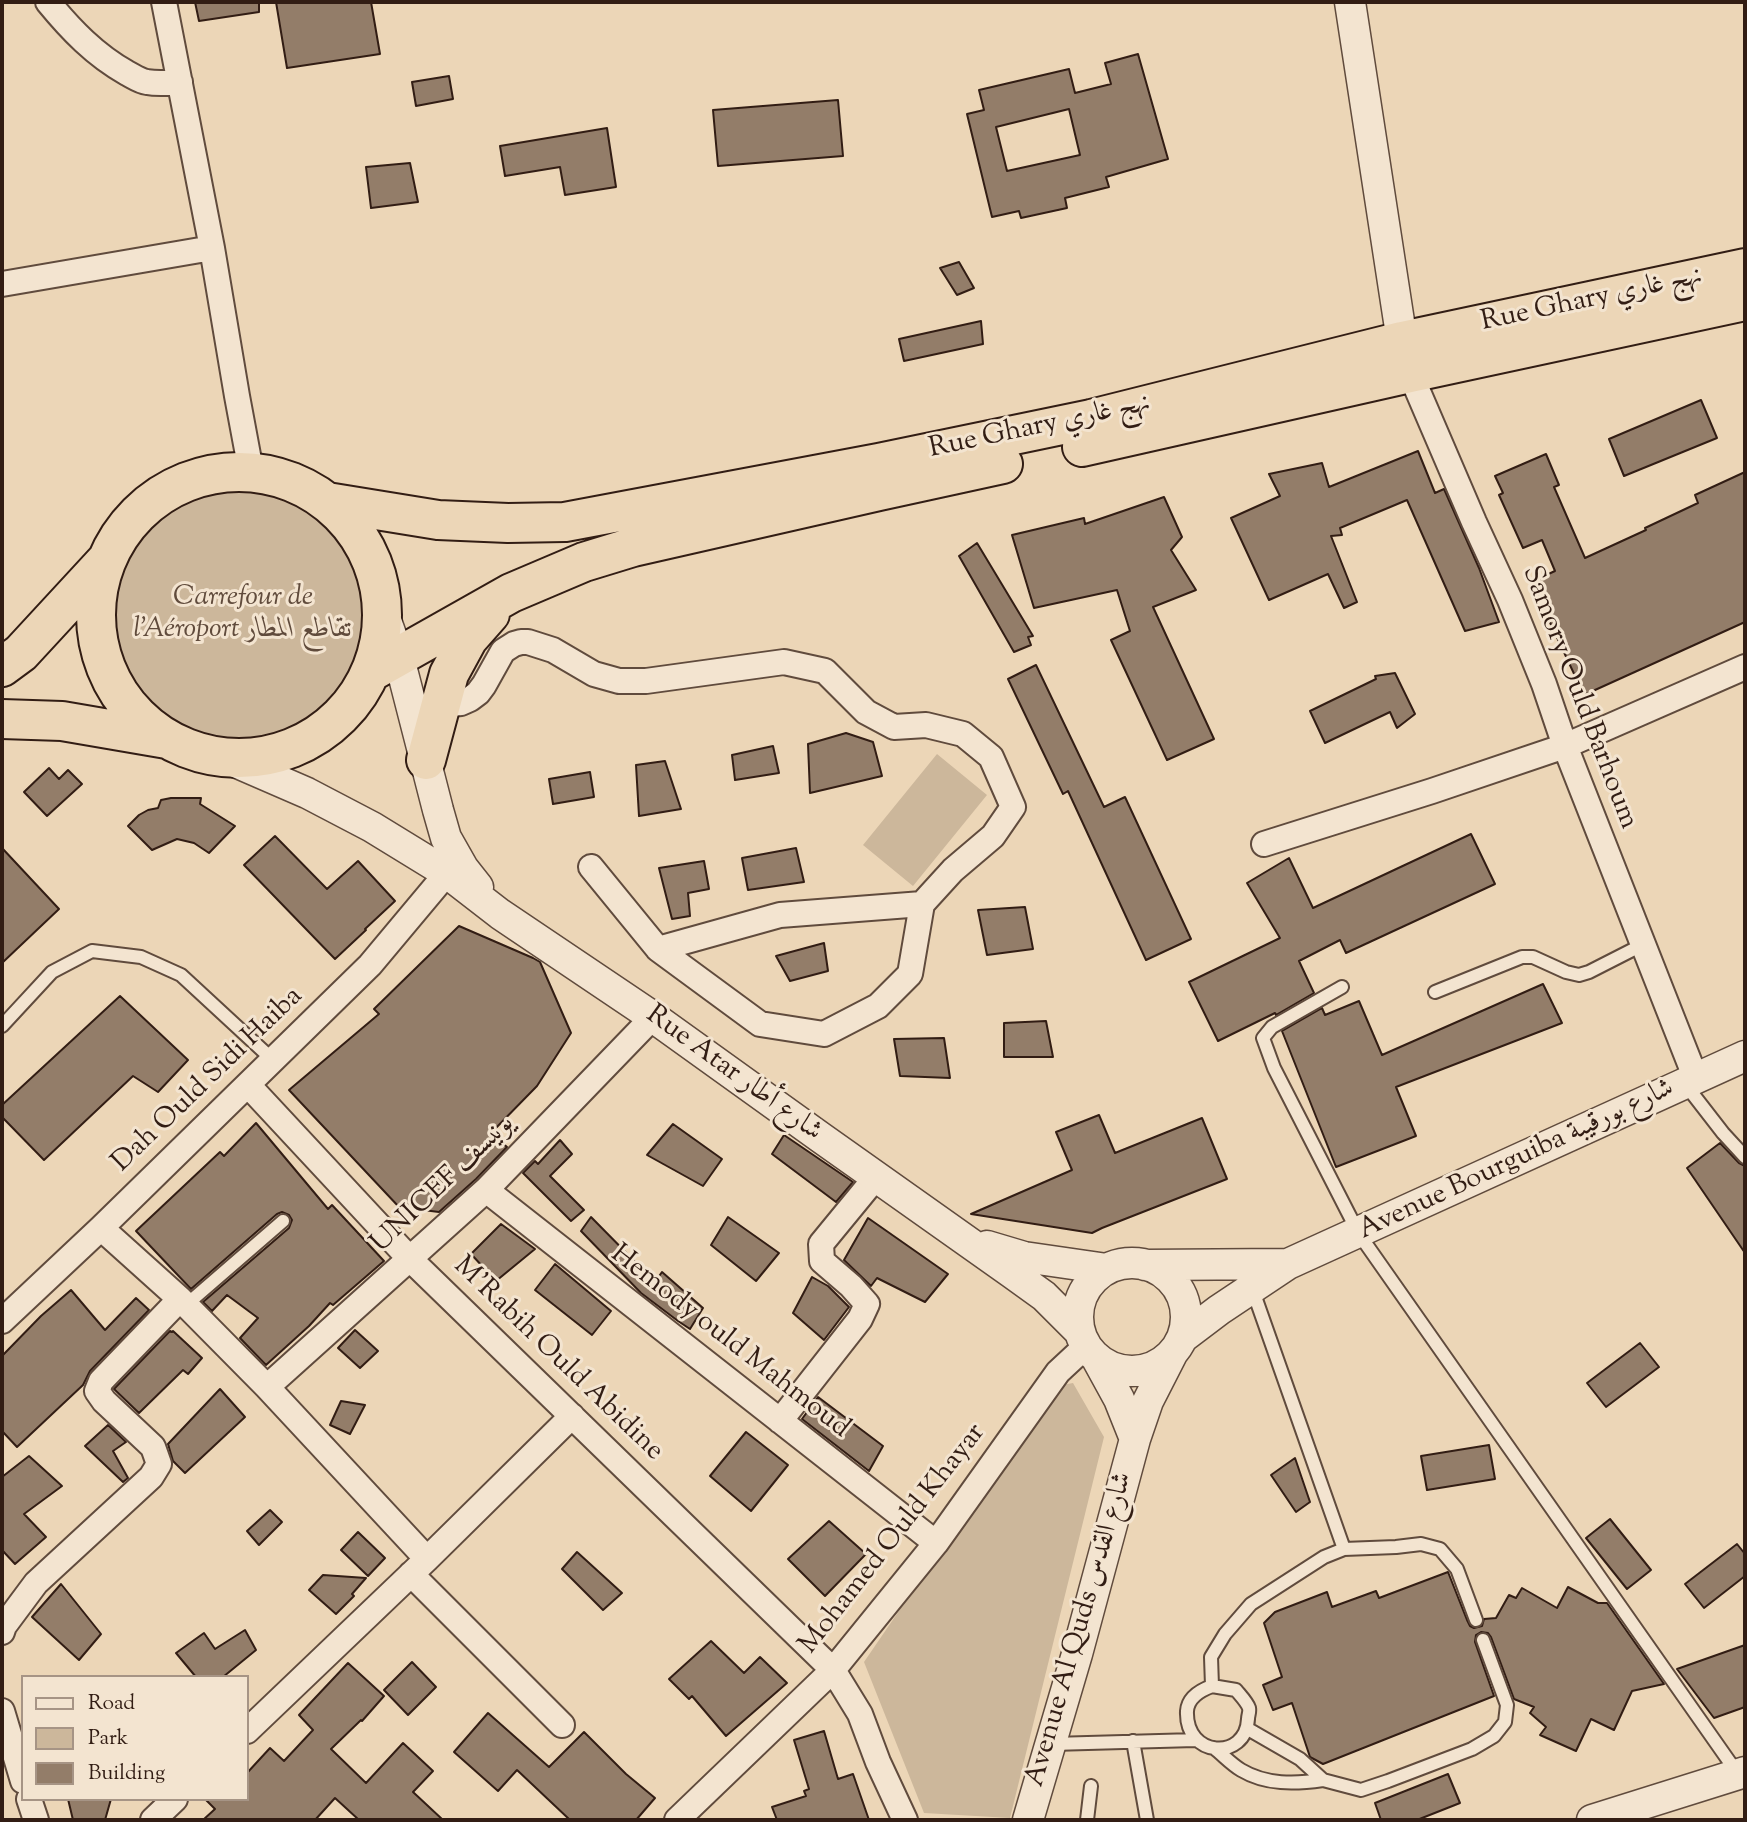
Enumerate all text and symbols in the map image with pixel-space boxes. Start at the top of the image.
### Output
street label: Rue Ghary نهج غاري [1478,261,1706,341]
street label: Rue Ghary نهج غاري [926,388,1154,468]
street label: Samory Ould Barhoum [1512,562,1644,834]
park label: Carrefour de l'Aéroport تقاطع المطار [133,582,353,648]
street label: Dah Ould Sidi Haiba [107,981,311,1181]
street label: Rue Atar شارع أطار [638,1000,828,1150]
street label: Avenue Bourguiba شارع بورقيبة [1354,1073,1680,1249]
street label: UNICEF يونيسف [365,1108,523,1262]
street label: Hemody ould Mahmoud [602,1239,856,1447]
street label: M'Rabih Ould Abidine [445,1251,669,1469]
street label: Mohamed Ould Khayar [794,1418,994,1662]
street label: Avenue Al Quds شارع القدس [1020,1469,1142,1791]
legend [21,1675,248,1801]
text: Road [88,1689,135,1719]
text: Park [88,1724,128,1754]
text: Building [88,1759,165,1789]

